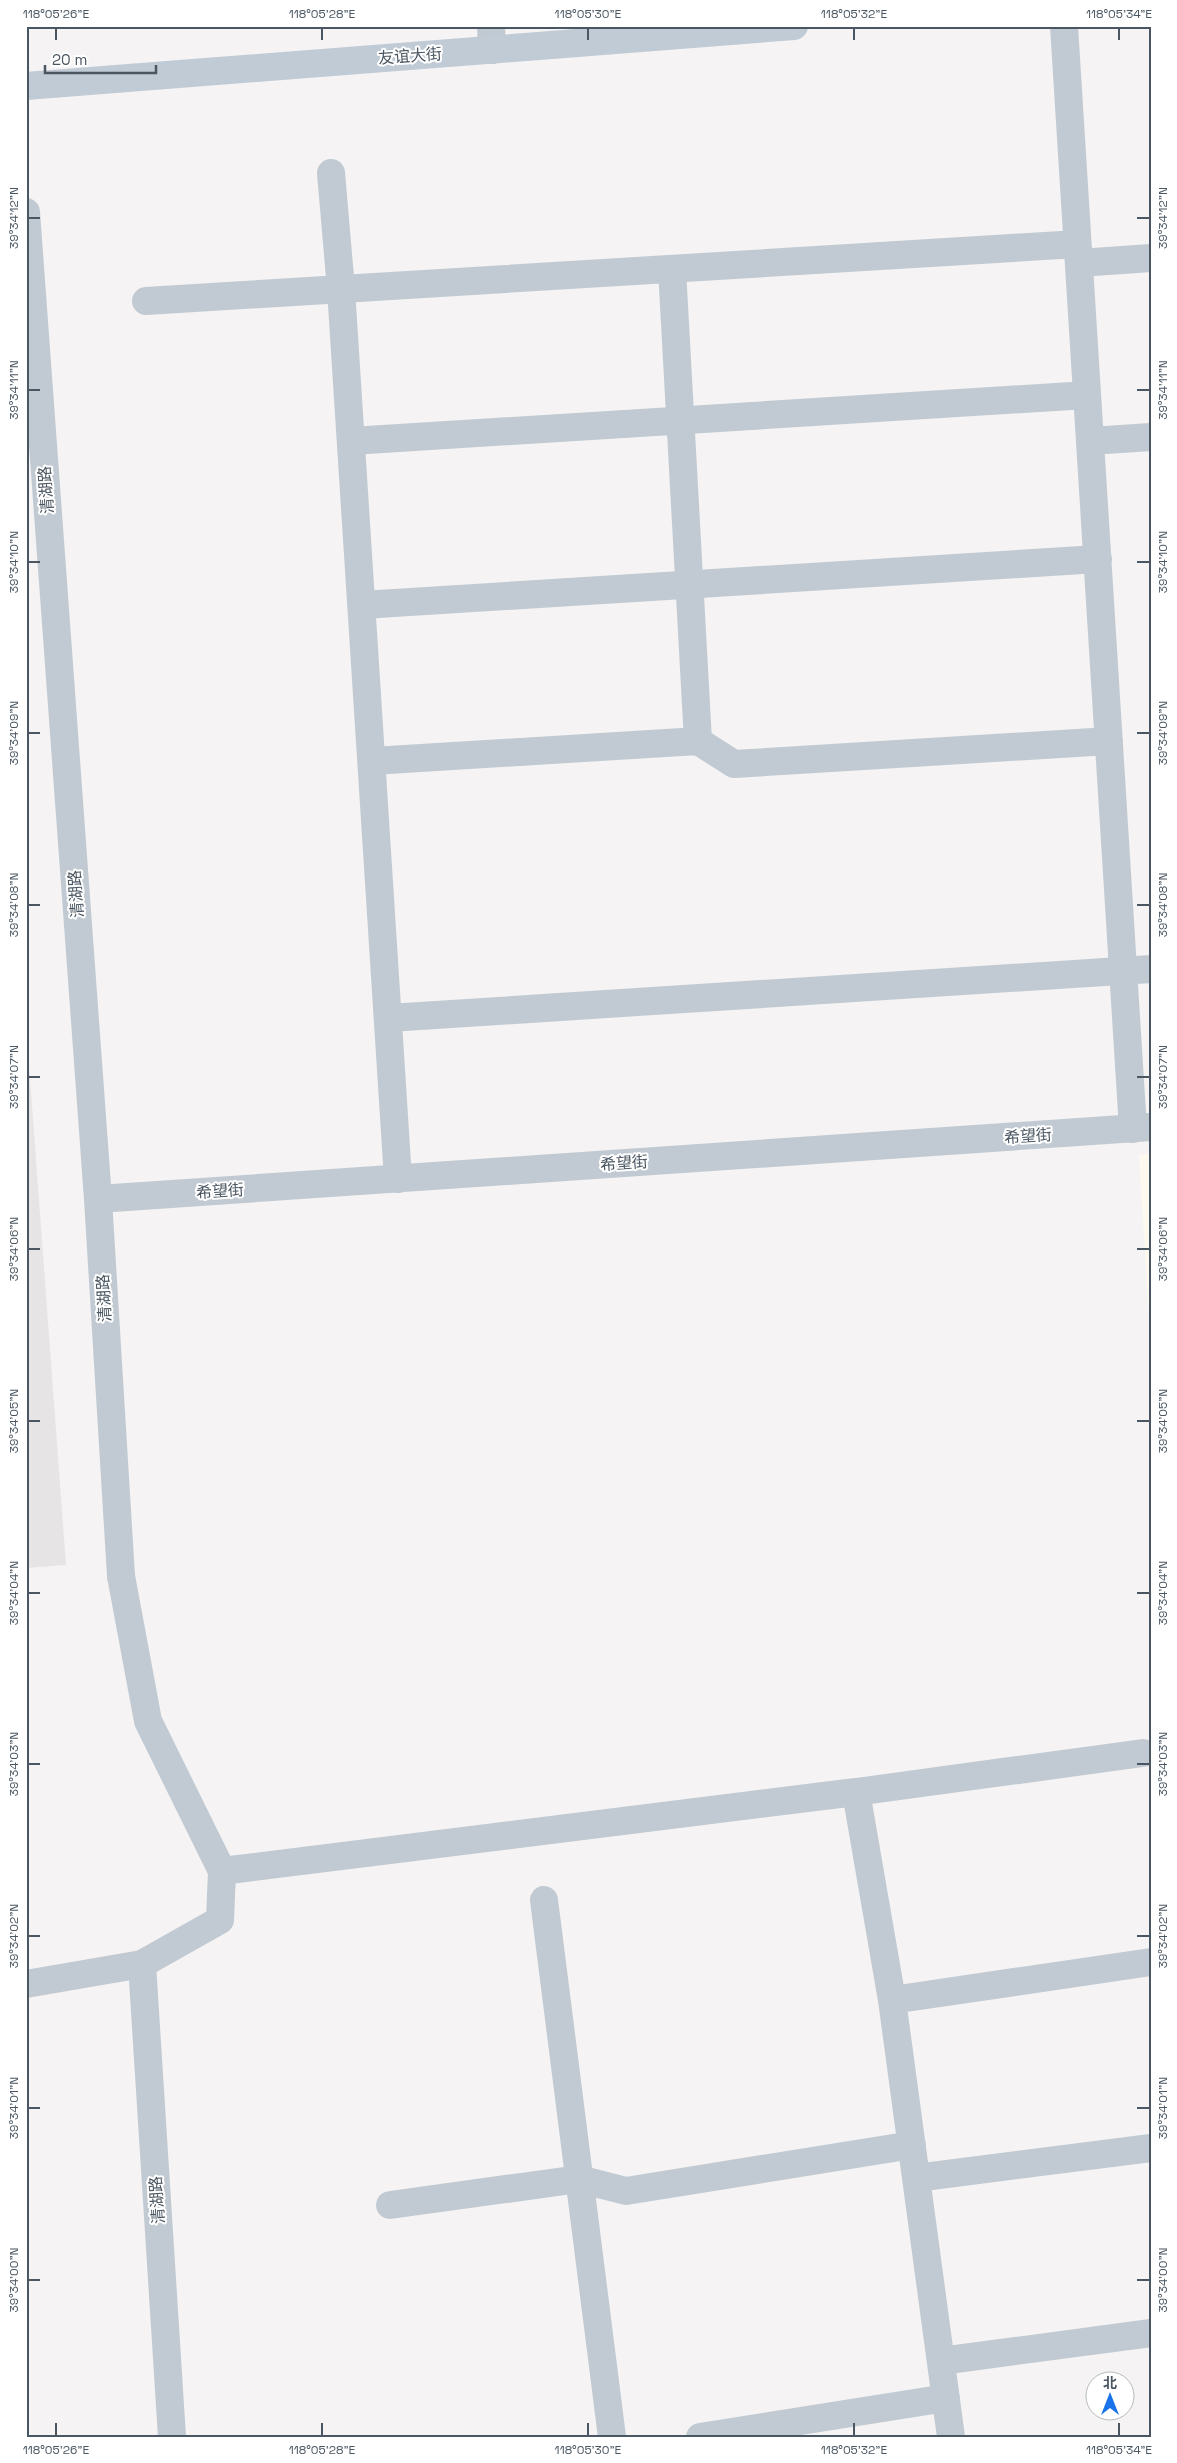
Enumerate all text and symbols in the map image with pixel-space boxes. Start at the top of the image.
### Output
text: 118°05'26"E [23,6,89,22]
text: 118°05'28"E [289,6,356,22]
text: 118°05'30"E [555,6,622,22]
text: 118°05'32"E [821,6,887,22]
text: 118°05'34"E [1086,6,1152,22]
scale bar [45,42,156,74]
street label: 友谊大街 [377,43,443,69]
text: 20 m [52,50,87,69]
text: 39°34'12"N [6,187,22,249]
text: 39°34'12"N [1155,187,1171,249]
text: 39°34'11"N [6,360,22,420]
text: 39°34'11"N [1155,360,1171,420]
street label: 清湖路 [34,465,58,515]
text: 39°34'10"N [6,531,22,593]
text: 39°34'10"N [1155,531,1171,593]
text: 39°34'09"N [6,701,22,765]
text: 39°34'09"N [1155,701,1171,765]
street label: 清湖路 [64,869,88,919]
text: 39°34'08"N [6,873,22,937]
text: 39°34'08"N [1155,873,1171,937]
text: 39°34'07"N [6,1045,22,1109]
text: 39°34'07"N [1155,1045,1171,1109]
street label: 希望街 [1003,1124,1053,1148]
street label: 希望街 [599,1151,649,1175]
street label: 希望街 [195,1179,245,1203]
text: 39°34'06"N [6,1217,22,1281]
text: 39°34'06"N [1155,1217,1171,1281]
street label: 清湖路 [92,1273,116,1323]
text: 39°34'05"N [6,1389,22,1453]
text: 39°34'05"N [1155,1389,1171,1453]
text: 39°34'04"N [6,1561,22,1625]
text: 39°34'04"N [1155,1561,1171,1625]
text: 39°34'03"N [6,1732,22,1796]
text: 39°34'03"N [1155,1732,1171,1796]
text: 39°34'02"N [6,1904,22,1968]
text: 39°34'02"N [1155,1904,1171,1968]
text: 39°34'01"N [6,2077,22,2139]
text: 39°34'01"N [1155,2077,1171,2139]
street label: 清湖路 [145,2175,169,2225]
text: 39°34'00"N [6,2248,22,2312]
text: 39°34'00"N [1155,2248,1171,2312]
north arrow [1084,2370,1134,2420]
text: 北 [1103,2374,1117,2392]
text: 118°05'26"E [23,2442,89,2458]
text: 118°05'28"E [289,2442,356,2458]
text: 118°05'30"E [555,2442,622,2458]
text: 118°05'32"E [821,2442,887,2458]
text: 118°05'34"E [1086,2442,1152,2458]

